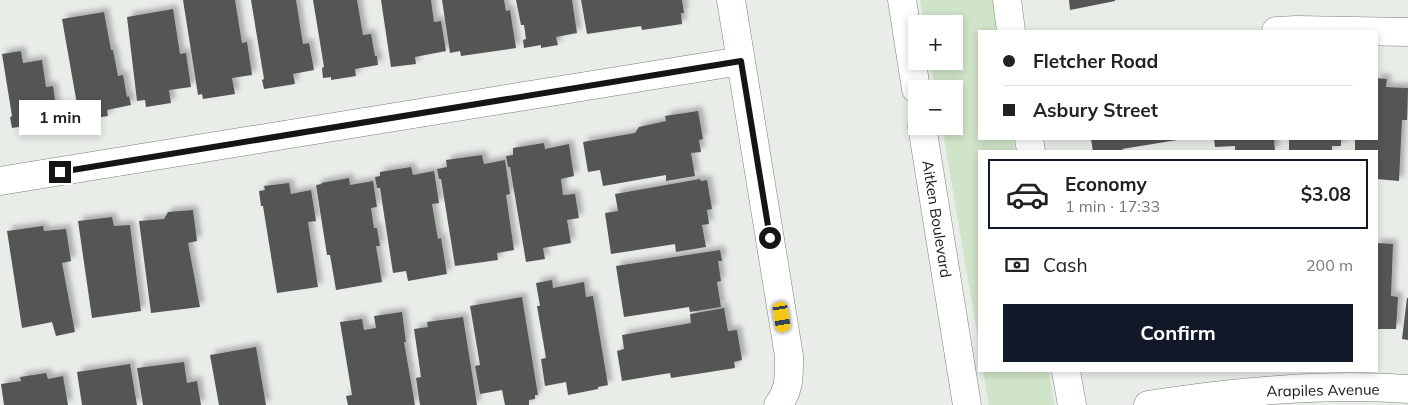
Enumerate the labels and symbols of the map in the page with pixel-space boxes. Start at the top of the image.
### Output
callout: 1 min [19,100,101,134]
street label: Aitken Boulevard [918,159,956,279]
route end [49,161,71,183]
route start [759,227,781,249]
car [772,301,791,333]
street label: Arapiles Avenue [1266,380,1380,400]

